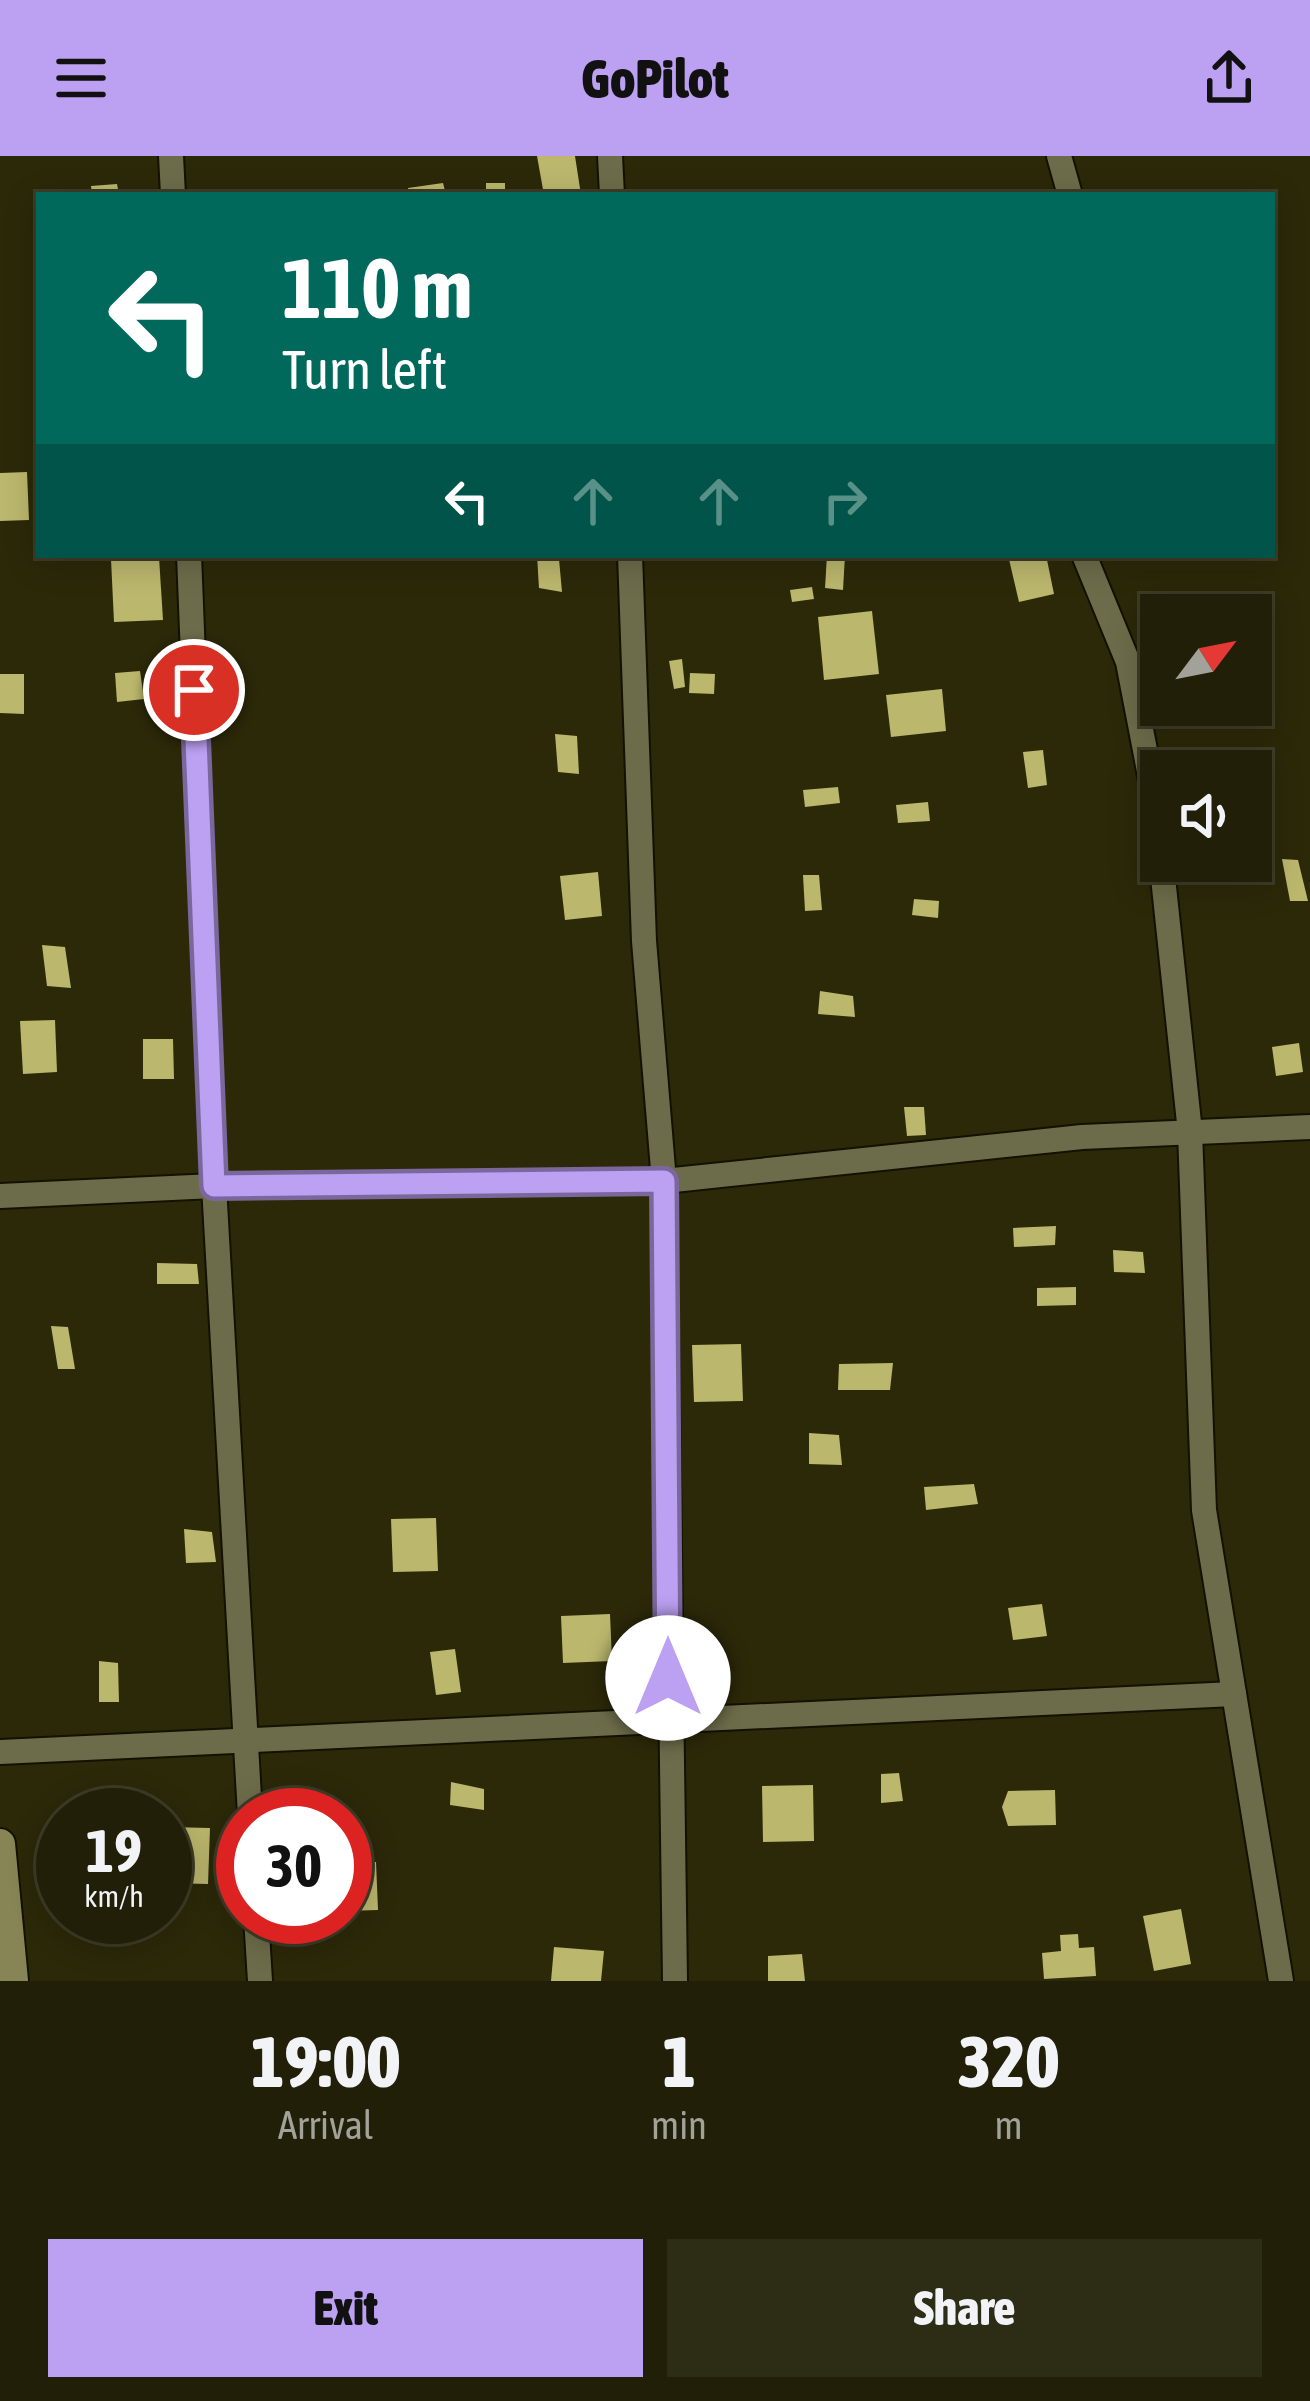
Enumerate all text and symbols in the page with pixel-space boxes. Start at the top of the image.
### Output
icon: menu [48,45,114,111]
icon: share [1196,45,1262,111]
text: GoPilot [581,48,729,109]
icon: left [84,240,240,396]
text: 110 m [282,240,472,336]
text: Turn left [282,339,447,400]
icon: left [434,468,500,534]
icon: ahead [560,468,626,534]
icon: ahead [686,468,752,534]
icon: right [812,468,878,534]
north arrow [1140,594,1272,726]
map controls [1140,594,1272,882]
pin [143,639,245,741]
icon: arrive [161,657,227,723]
button: sound [1140,750,1272,882]
position arrow [605,1615,731,1741]
speed limit sign: 30 [216,1788,372,1944]
text: 19 [86,1816,142,1885]
text: km/h [84,1879,144,1913]
text: 19:00 [251,2020,400,2102]
text: 1 [662,2020,696,2102]
text: 320 [958,2020,1059,2102]
text: Arrival [278,2103,373,2147]
text: min [651,2103,707,2147]
text: m [994,2103,1023,2147]
button: Exit [48,2239,643,2377]
button: Share [667,2239,1262,2377]

